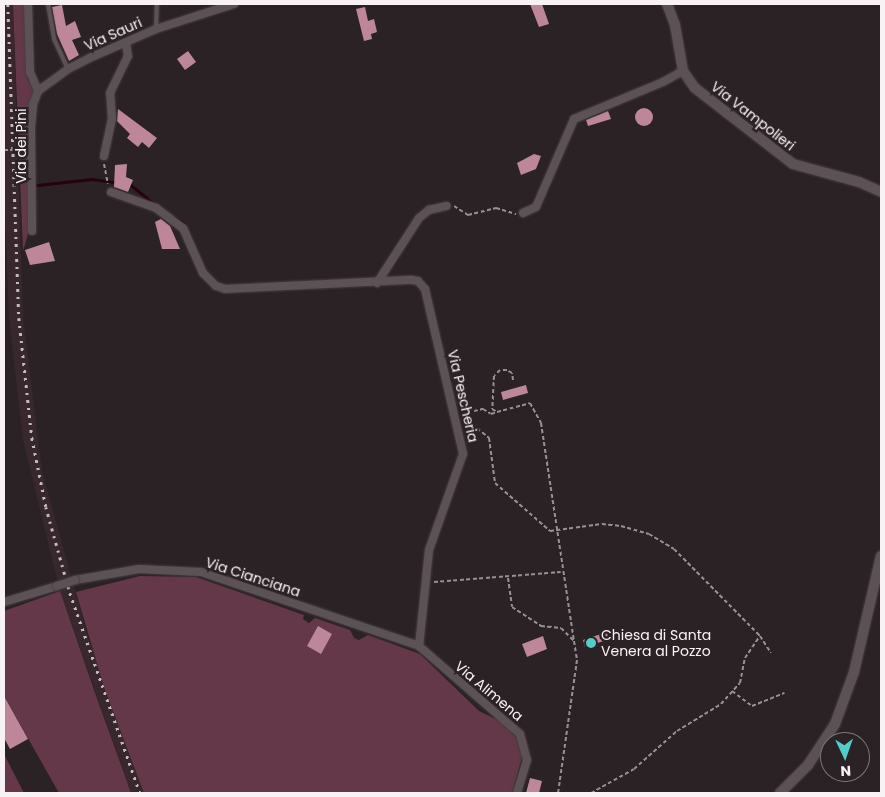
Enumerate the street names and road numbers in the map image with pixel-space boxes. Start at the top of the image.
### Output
street label: Via Sauri [82,14,144,54]
street label: Via Vampolieri [708,78,798,154]
street label: Via dei Pini [13,108,29,184]
street label: Via Pescheria [444,348,482,444]
street label: Via Cianciana [204,554,302,600]
street label: Via Alimena [451,658,527,724]

